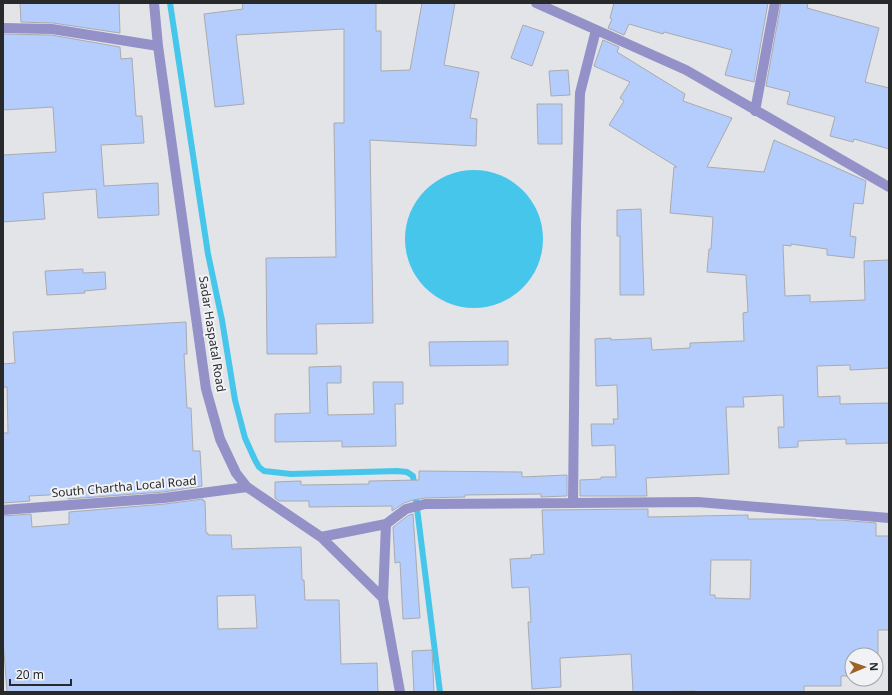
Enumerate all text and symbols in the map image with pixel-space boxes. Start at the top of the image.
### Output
street label: Sadar Haspatal Road [195,275,230,393]
street label: South Chartha Local Road [51,472,197,501]
north arrow [844,647,884,687]
scale bar [10,661,71,687]
text: N [867,662,882,671]
text: 20 m [16,666,44,683]

